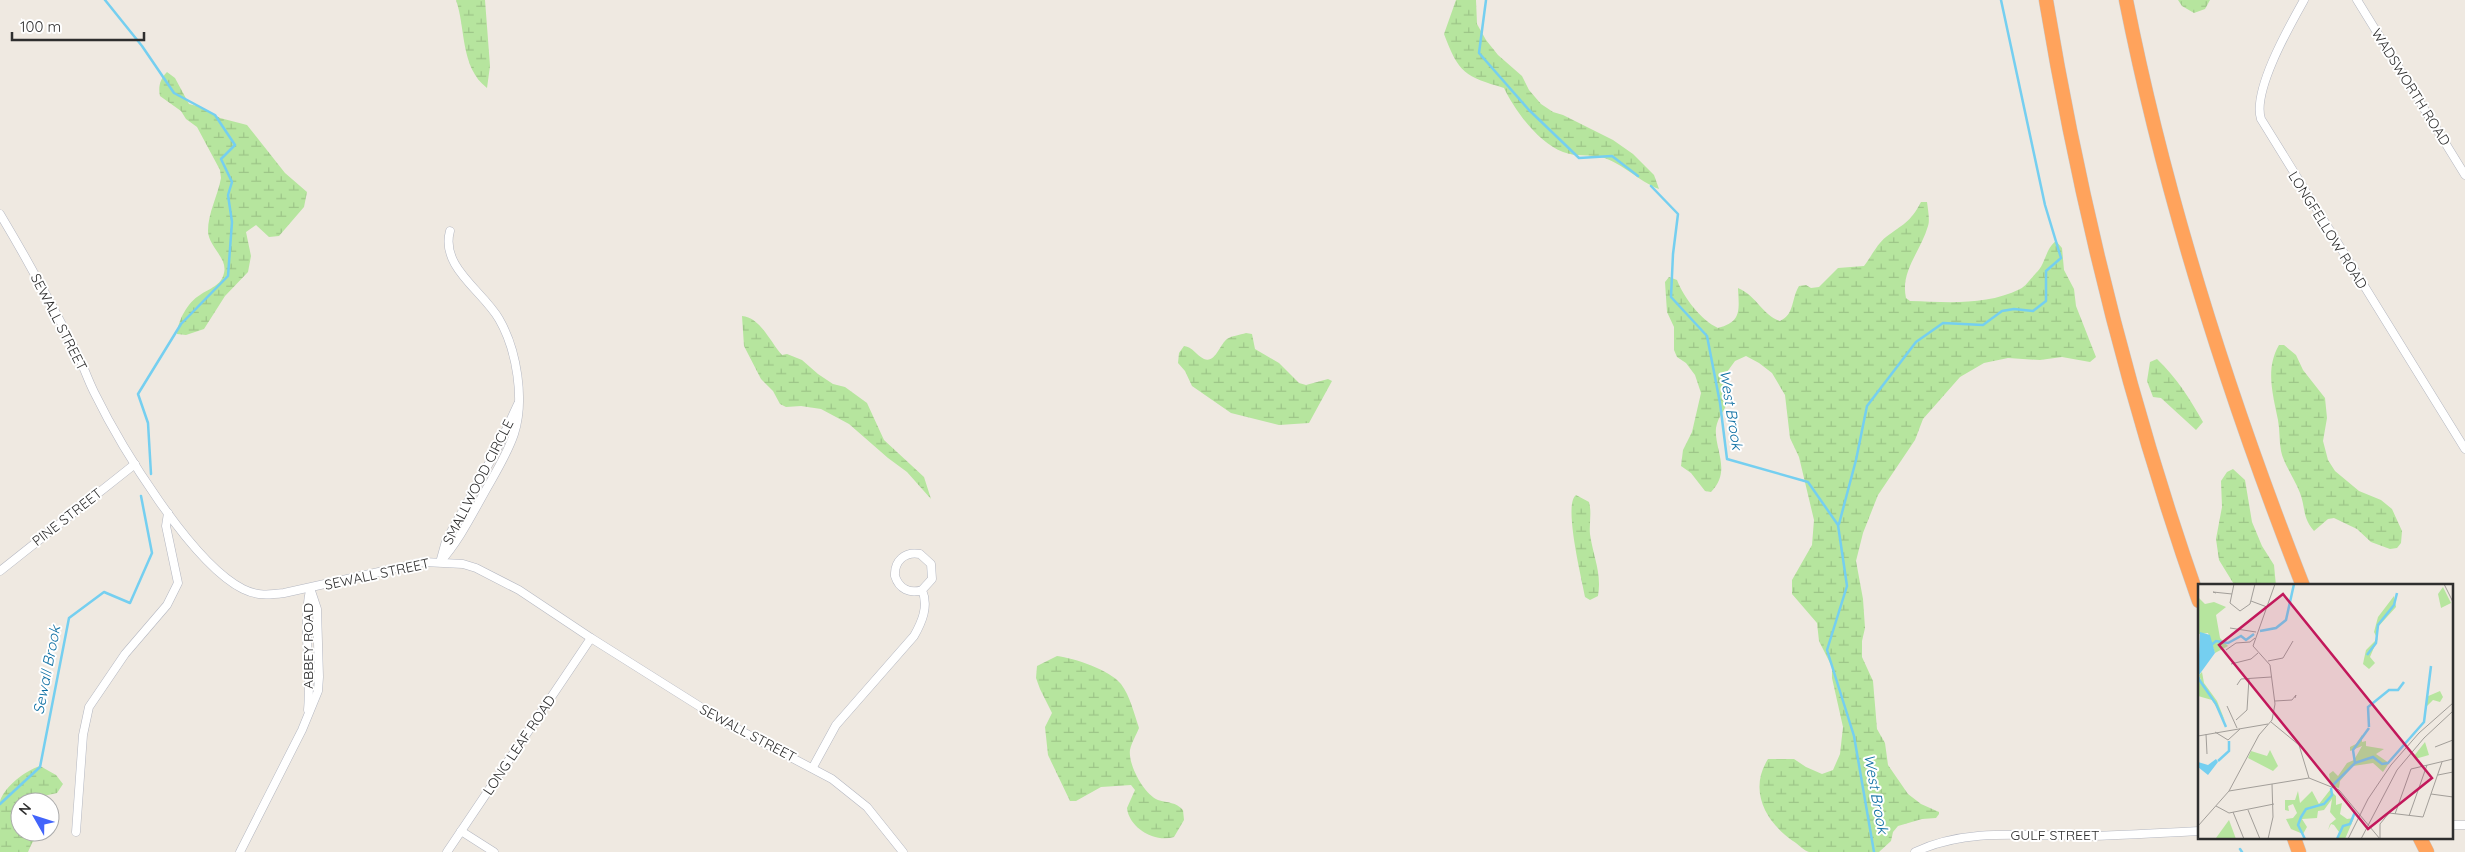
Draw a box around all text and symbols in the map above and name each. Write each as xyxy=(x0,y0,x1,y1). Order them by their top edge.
scale bar xyxy=(12,10,145,42)
text: 100 m xyxy=(20,17,61,36)
street label: WADSWORTH ROAD xyxy=(2368,25,2454,149)
street label: LONGFELLOW ROAD xyxy=(2284,168,2372,292)
street label: SEWALL STREET xyxy=(27,270,91,374)
water label: West Brook xyxy=(1716,369,1747,453)
street label: SMALLWOOD CIRCLE xyxy=(439,416,517,548)
street label: PINE STREET xyxy=(28,484,106,550)
street label: SEWALL STREET xyxy=(323,554,431,594)
inset map xyxy=(2198,584,2452,840)
street label: ABBEY ROAD xyxy=(299,603,317,689)
water label: Sewall Brook xyxy=(29,622,65,716)
street label: LONG LEAF ROAD xyxy=(479,691,559,799)
street label: SEWALL STREET xyxy=(697,700,799,766)
water label: West Brook xyxy=(1860,753,1893,837)
north arrow xyxy=(10,792,60,842)
text: N xyxy=(15,799,35,818)
street label: GULF STREET xyxy=(2011,826,2099,844)

